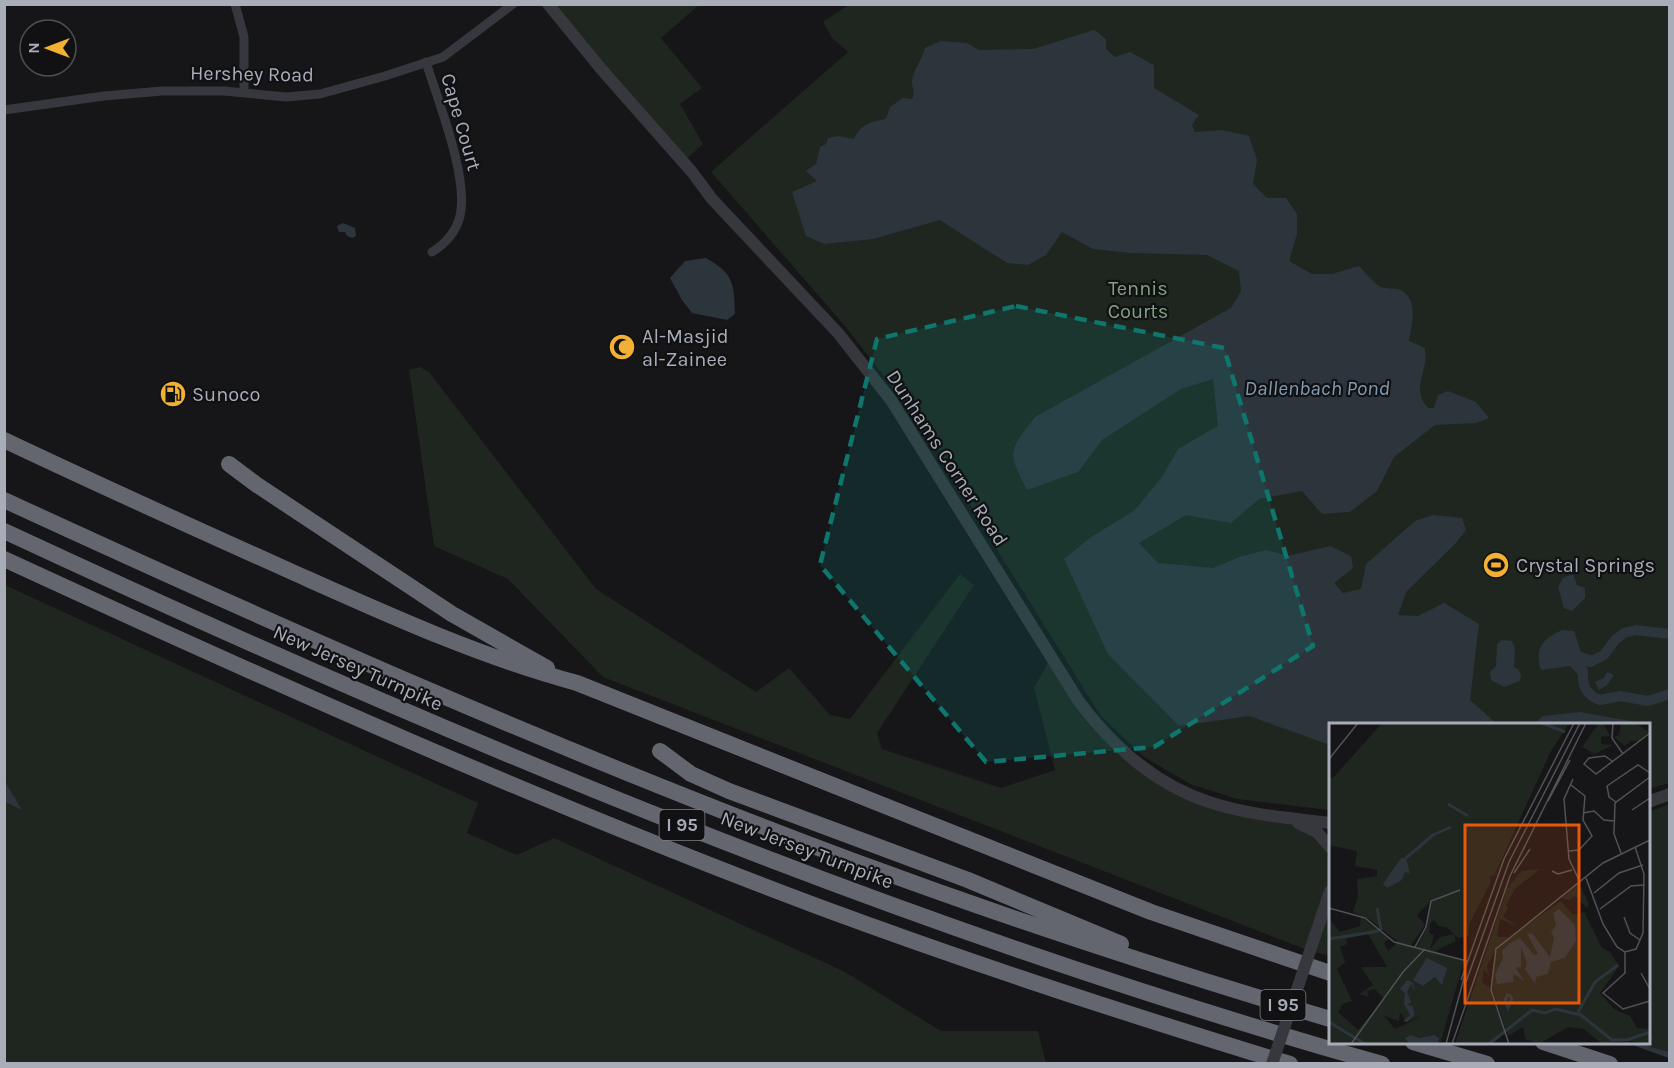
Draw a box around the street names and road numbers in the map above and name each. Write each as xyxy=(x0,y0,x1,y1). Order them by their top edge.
street label: Hershey Road xyxy=(190,61,314,87)
street label: Cape Court xyxy=(436,71,486,174)
street label: Dunhams Corner Road xyxy=(881,366,1013,550)
street label: New Jersey Turnpike xyxy=(270,620,446,716)
street label: New Jersey Turnpike xyxy=(718,807,896,893)
road number: I 95 xyxy=(660,810,704,840)
road number: I 95 xyxy=(1260,990,1306,1020)

